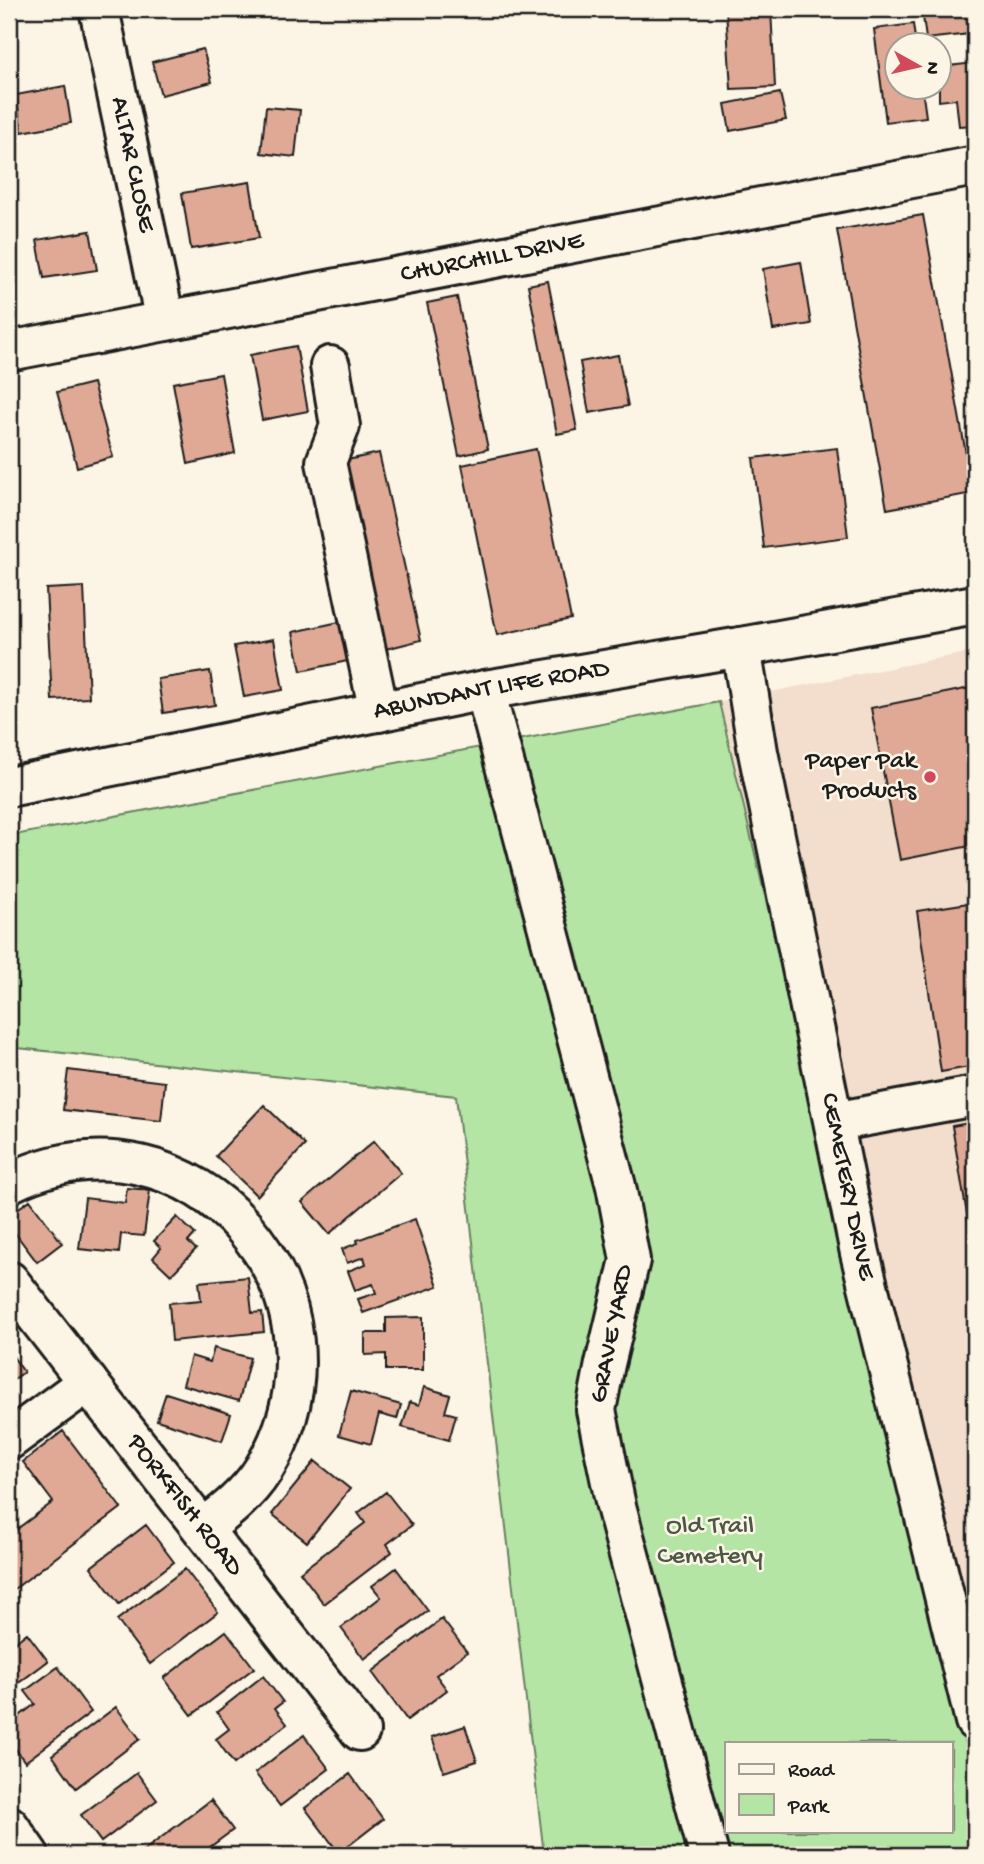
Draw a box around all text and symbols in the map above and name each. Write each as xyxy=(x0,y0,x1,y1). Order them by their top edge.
north arrow xyxy=(883,32,953,102)
text: N xyxy=(919,60,944,76)
street label: ALTAR CLOSE xyxy=(103,94,161,236)
street label: CHURCHILL DRIVE xyxy=(398,226,587,291)
street label: ABUNDANT LIFE ROAD xyxy=(371,654,612,728)
place label: Paper Pak Products xyxy=(804,747,918,808)
marker: Paper Pak Products xyxy=(922,769,938,785)
street label: CEMETERY DRIVE xyxy=(812,1090,882,1284)
street label: GRAVE YARD xyxy=(584,1262,642,1406)
street label: PORKFISH ROAD xyxy=(118,1428,249,1583)
park label: Old Trail Cemetery xyxy=(657,1512,763,1573)
legend xyxy=(725,1742,953,1832)
text: Road xyxy=(788,1760,836,1785)
text: Park xyxy=(787,1796,831,1821)

